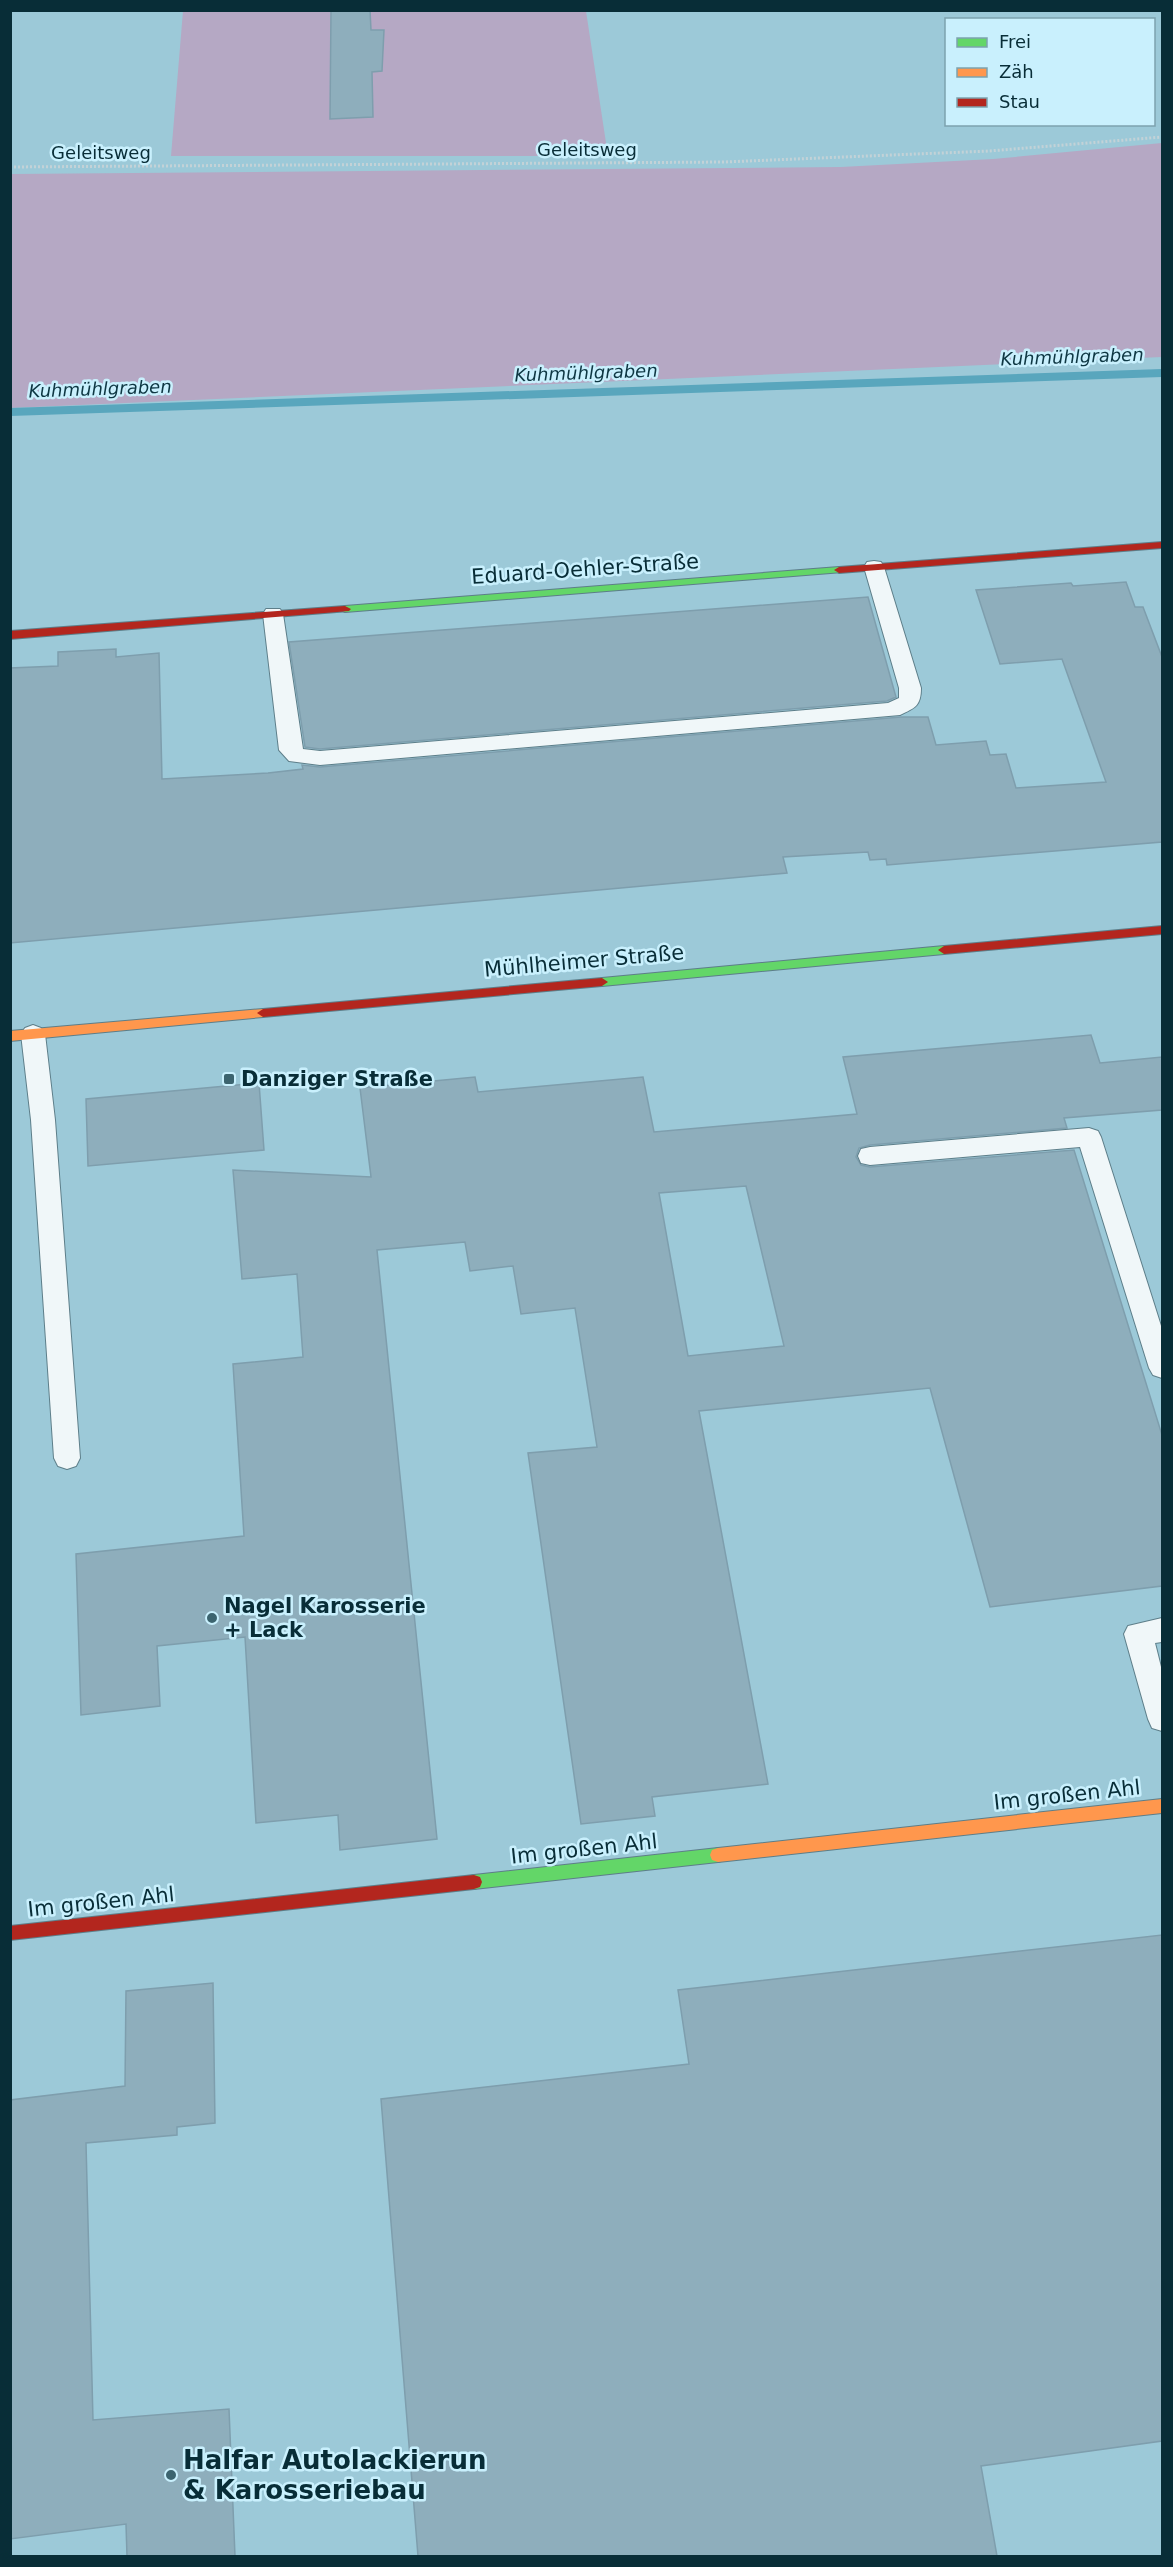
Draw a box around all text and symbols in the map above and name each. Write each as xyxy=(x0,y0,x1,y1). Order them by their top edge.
legend xyxy=(945,18,1155,126)
text: Frei xyxy=(999,31,1031,52)
text: Zäh xyxy=(999,61,1034,82)
text: Stau xyxy=(999,91,1040,112)
street label: Geleitsweg xyxy=(537,139,637,160)
street label: Geleitsweg xyxy=(51,142,151,163)
water label: Kuhmühlgraben xyxy=(1000,344,1144,369)
water label: Kuhmühlgraben xyxy=(514,360,658,385)
water label: Kuhmühlgraben xyxy=(28,376,172,401)
street label: Eduard-Oehler-Straße xyxy=(470,549,700,589)
street label: Mühlheimer Straße xyxy=(483,940,685,982)
place label: Danziger Straße xyxy=(241,1067,433,1091)
marker: Danziger Straße xyxy=(222,1072,236,1086)
place label: Nagel Karosserie + Lack xyxy=(224,1594,426,1642)
marker: Nagel Karosserie + Lack xyxy=(205,1611,219,1625)
street label: Im großen Ahl xyxy=(992,1775,1142,1815)
street label: Im großen Ahl xyxy=(509,1829,659,1869)
street label: Im großen Ahl xyxy=(26,1882,176,1922)
place label: Halfar Autolackierun & Karosseriebau xyxy=(183,2445,486,2505)
marker: Halfar Autolackierun & Karosseriebau xyxy=(164,2468,178,2482)

